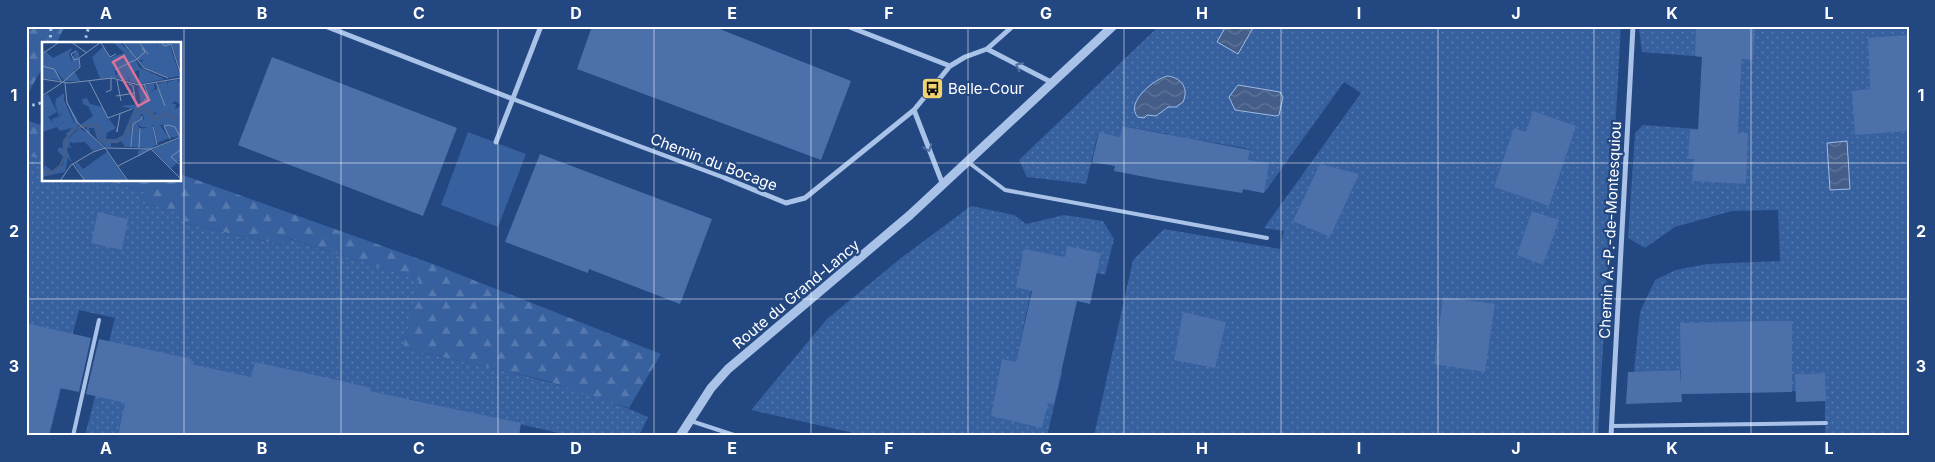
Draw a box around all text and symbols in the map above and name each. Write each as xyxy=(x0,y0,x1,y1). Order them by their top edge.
text: A xyxy=(100,3,112,23)
text: B xyxy=(257,3,267,23)
text: C xyxy=(413,3,425,23)
text: D xyxy=(570,3,582,23)
text: E xyxy=(727,3,737,23)
text: F xyxy=(884,3,894,23)
text: G xyxy=(1040,3,1052,23)
text: H xyxy=(1196,3,1208,23)
text: I xyxy=(1357,3,1361,23)
text: J xyxy=(1511,3,1521,23)
text: K xyxy=(1666,3,1678,23)
text: L xyxy=(1824,3,1834,23)
inset map xyxy=(42,42,181,181)
one-way arrow xyxy=(1016,62,1025,72)
bus stop icon: Belle-Cour xyxy=(920,76,944,100)
place label: Belle-Cour xyxy=(948,79,1024,98)
text: 1 xyxy=(11,85,17,105)
text: 1 xyxy=(1918,85,1924,105)
street label: Chemin A.-P.-de-Montesquiou xyxy=(1595,121,1625,339)
street label: Chemin du Bocage xyxy=(648,129,780,195)
one-way arrow xyxy=(922,143,933,152)
text: 2 xyxy=(9,221,19,241)
text: 2 xyxy=(1916,221,1926,241)
street label: Route du Grand-Lancy xyxy=(729,235,864,353)
text: 3 xyxy=(9,356,19,376)
text: 3 xyxy=(1916,356,1926,376)
text: A xyxy=(100,438,112,458)
text: B xyxy=(257,438,267,458)
text: C xyxy=(413,438,425,458)
text: D xyxy=(570,438,582,458)
text: E xyxy=(727,438,737,458)
text: F xyxy=(884,438,894,458)
text: G xyxy=(1040,438,1052,458)
text: H xyxy=(1196,438,1208,458)
text: I xyxy=(1357,438,1361,458)
text: J xyxy=(1511,438,1521,458)
text: K xyxy=(1666,438,1678,458)
text: L xyxy=(1824,438,1834,458)

